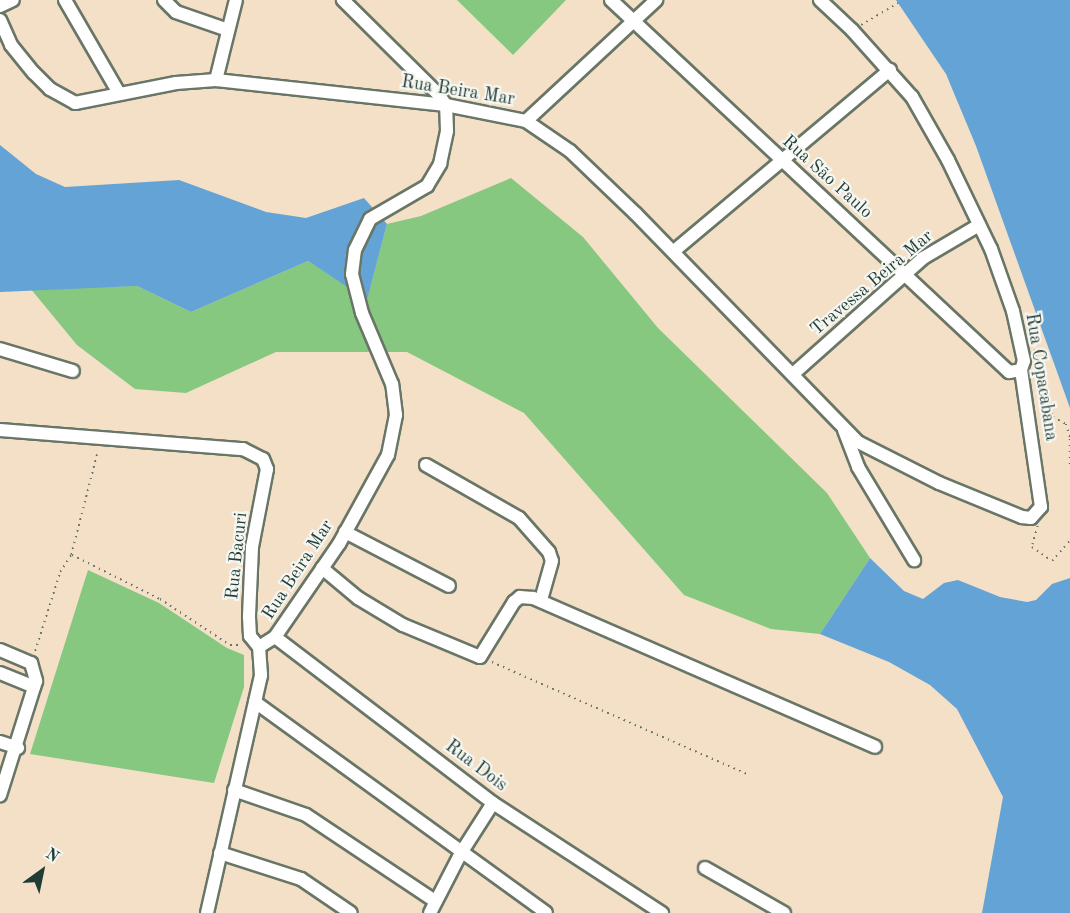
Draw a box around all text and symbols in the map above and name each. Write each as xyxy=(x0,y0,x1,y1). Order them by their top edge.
street label: Rua Beira Mar xyxy=(400,71,516,111)
street label: Rua São Paulo xyxy=(777,131,877,223)
street label: Travessa Beira Mar xyxy=(806,225,938,341)
street label: Rua Copacabana xyxy=(1020,312,1062,442)
street label: Rua Bacuri xyxy=(222,511,252,601)
street label: Rua Beira Mar xyxy=(258,516,338,624)
street label: Rua Dois xyxy=(441,736,511,796)
north arrow xyxy=(12,841,72,901)
text: N xyxy=(42,846,61,866)

